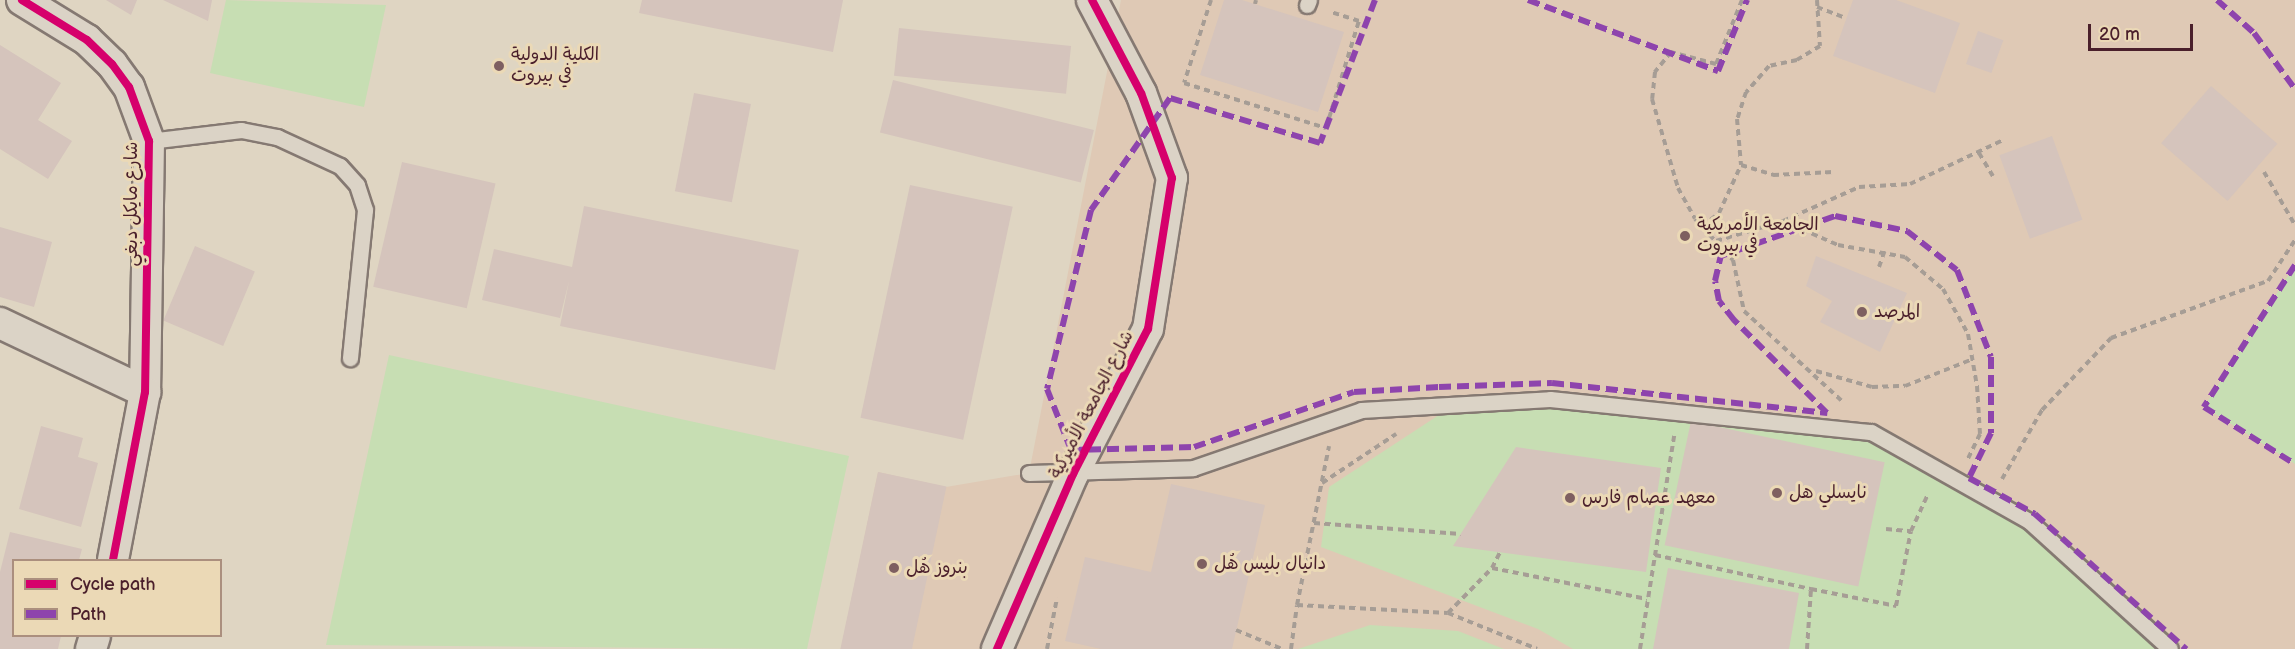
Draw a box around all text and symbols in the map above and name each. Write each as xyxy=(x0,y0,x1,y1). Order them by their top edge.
scale bar xyxy=(2091,12,2196,50)
text: 20 m xyxy=(2099,24,2140,45)
place label: الكلية الدولية في بيروت xyxy=(511,45,599,88)
marker: الكلية الدولية في بيروت xyxy=(492,59,506,73)
street label: شارع مايكل دبغي xyxy=(121,142,143,266)
place label: الجامعة الأمريكية في بيروت xyxy=(1697,215,1819,258)
marker: الجامعة الأمريكية في بيروت xyxy=(1678,229,1692,243)
place label: المرصد xyxy=(1874,301,1920,323)
marker: المرصد xyxy=(1855,305,1869,319)
street label: شارع الجامعة الأميركية xyxy=(1045,327,1139,483)
place label: نايسلي هل xyxy=(1789,482,1867,504)
marker: نايسلي هل xyxy=(1770,486,1784,500)
place label: معهد عصام فارس xyxy=(1582,487,1716,509)
marker: معهد عصام فارس xyxy=(1563,491,1577,505)
place label: دانيال بليس هُل xyxy=(1214,553,1326,575)
place label: بنروز هُل xyxy=(906,557,968,579)
marker: دانيال بليس هُل xyxy=(1195,557,1209,571)
legend xyxy=(12,559,222,637)
marker: بنروز هُل xyxy=(887,561,901,575)
text: Cycle path xyxy=(70,574,156,595)
text: Path xyxy=(70,604,106,625)

